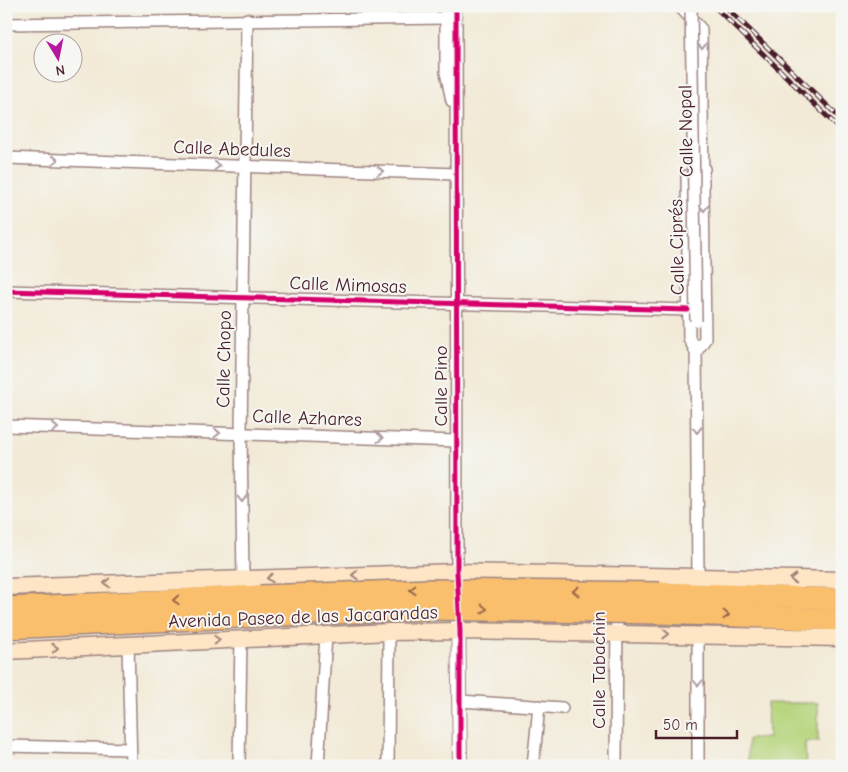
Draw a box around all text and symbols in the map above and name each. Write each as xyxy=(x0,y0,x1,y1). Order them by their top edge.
north arrow xyxy=(32,32,82,82)
one-way arrow xyxy=(696,42,707,50)
text: N xyxy=(54,61,66,79)
street label: Calle Nopal xyxy=(674,85,698,177)
street label: Calle Abedules xyxy=(173,136,291,162)
one-way arrow xyxy=(52,155,59,165)
one-way arrow xyxy=(214,160,222,171)
one-way arrow xyxy=(376,166,384,177)
street label: Calle Ciprés xyxy=(665,199,689,295)
one-way arrow xyxy=(699,204,709,212)
street label: Calle Mimosas xyxy=(289,272,407,298)
street label: Calle Chopo xyxy=(212,310,236,408)
street label: Calle Pino xyxy=(430,345,452,427)
street label: Calle Azhares xyxy=(252,405,362,431)
one-way arrow xyxy=(51,422,59,433)
one-way arrow xyxy=(692,426,702,434)
one-way arrow xyxy=(214,427,222,438)
one-way arrow xyxy=(376,433,384,444)
one-way arrow xyxy=(237,496,247,504)
one-way arrow xyxy=(351,570,359,580)
one-way arrow xyxy=(265,573,273,583)
one-way arrow xyxy=(789,573,797,584)
one-way arrow xyxy=(103,578,111,589)
one-way arrow xyxy=(409,585,417,595)
one-way arrow xyxy=(572,586,580,596)
one-way arrow xyxy=(172,594,180,605)
street label: Avenida Paseo de las Jacarandas xyxy=(168,601,438,633)
one-way arrow xyxy=(480,604,488,614)
one-way arrow xyxy=(722,610,730,620)
street label: Calle Tabachin xyxy=(588,611,610,729)
one-way arrow xyxy=(662,629,670,639)
one-way arrow xyxy=(213,634,221,645)
one-way arrow xyxy=(51,643,59,654)
one-way arrow xyxy=(693,680,703,688)
scale bar xyxy=(656,707,737,739)
text: 50 m xyxy=(663,716,698,734)

